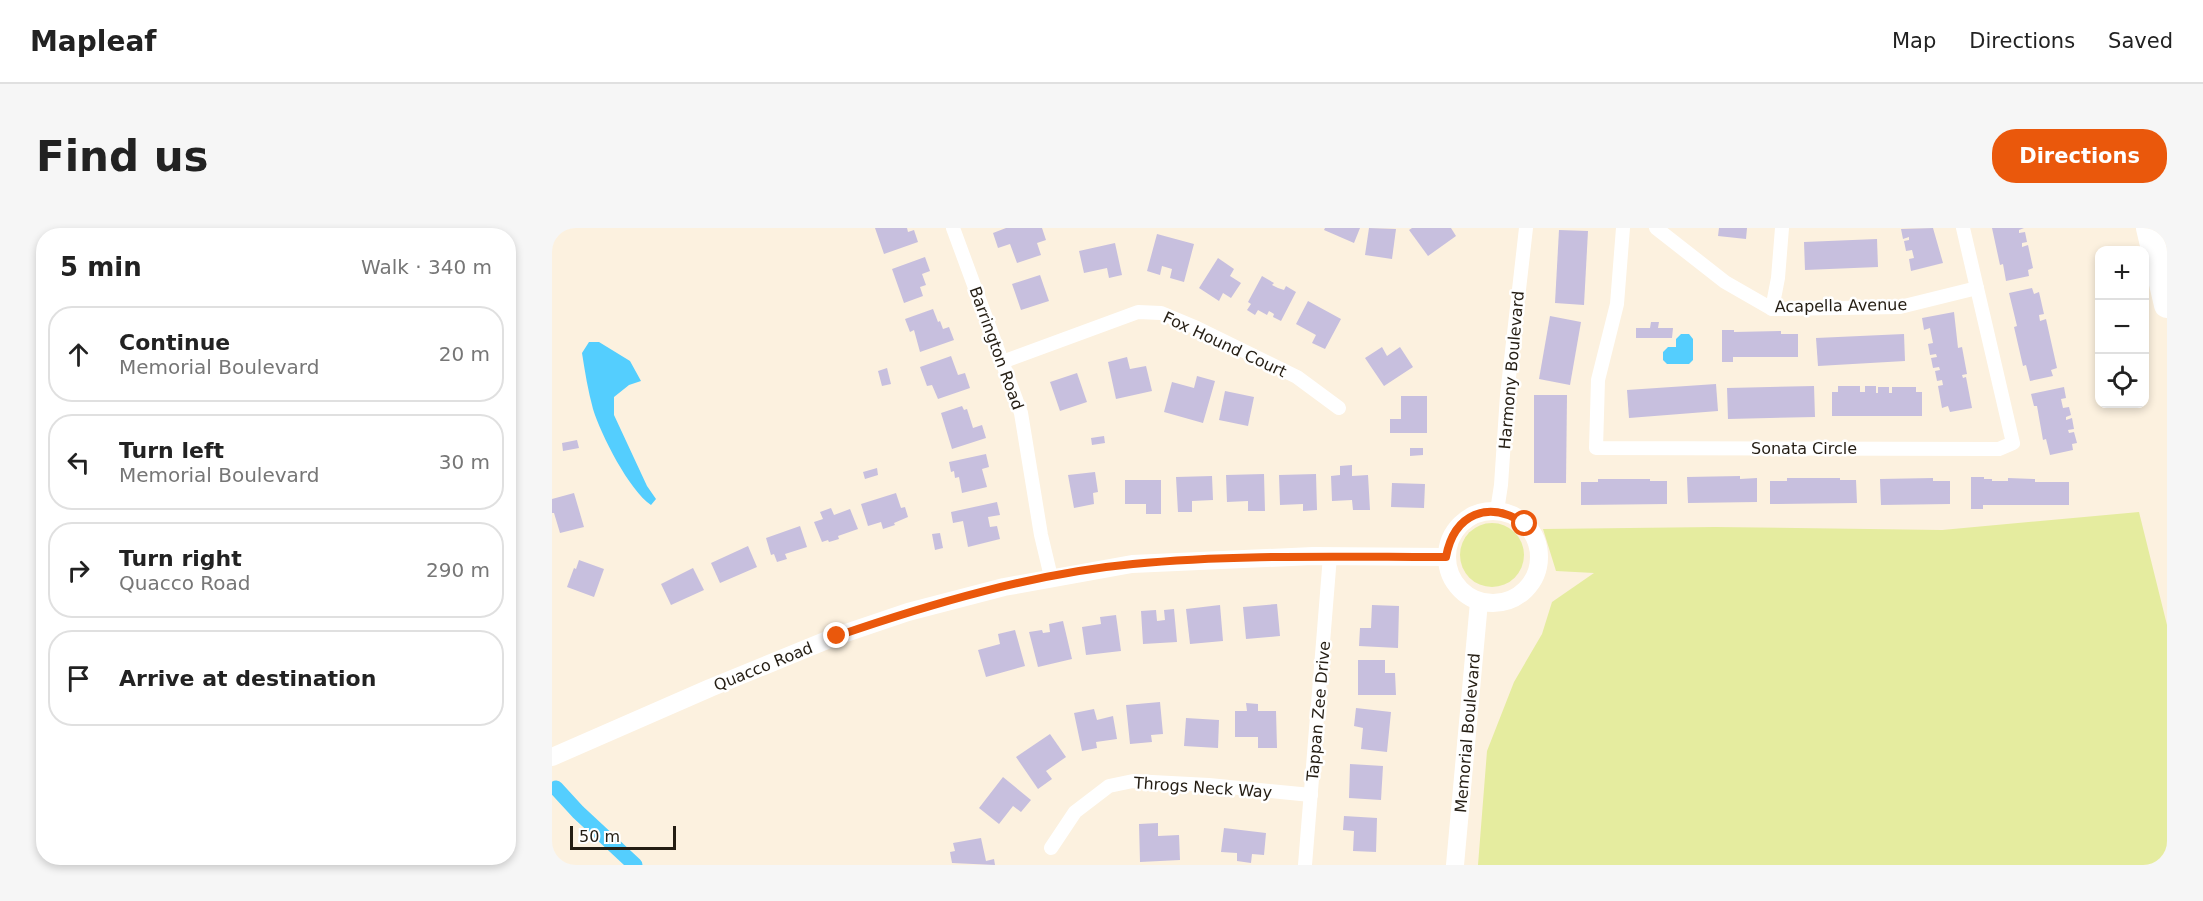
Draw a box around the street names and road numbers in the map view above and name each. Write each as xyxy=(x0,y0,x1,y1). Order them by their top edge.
street label: Barrington Road xyxy=(965,284,1028,412)
street label: Harmony Boulevard xyxy=(1495,290,1528,450)
street label: Acapella Avenue xyxy=(1775,295,1907,316)
street label: Fox Hound Court xyxy=(1160,308,1289,381)
street label: Sonata Circle xyxy=(1751,439,1857,458)
street label: Quacco Road xyxy=(711,638,815,695)
street label: Tappan Zee Drive xyxy=(1303,640,1334,783)
street label: Memorial Boulevard xyxy=(1451,652,1484,814)
street label: Throgs Neck Way xyxy=(1132,773,1273,802)

